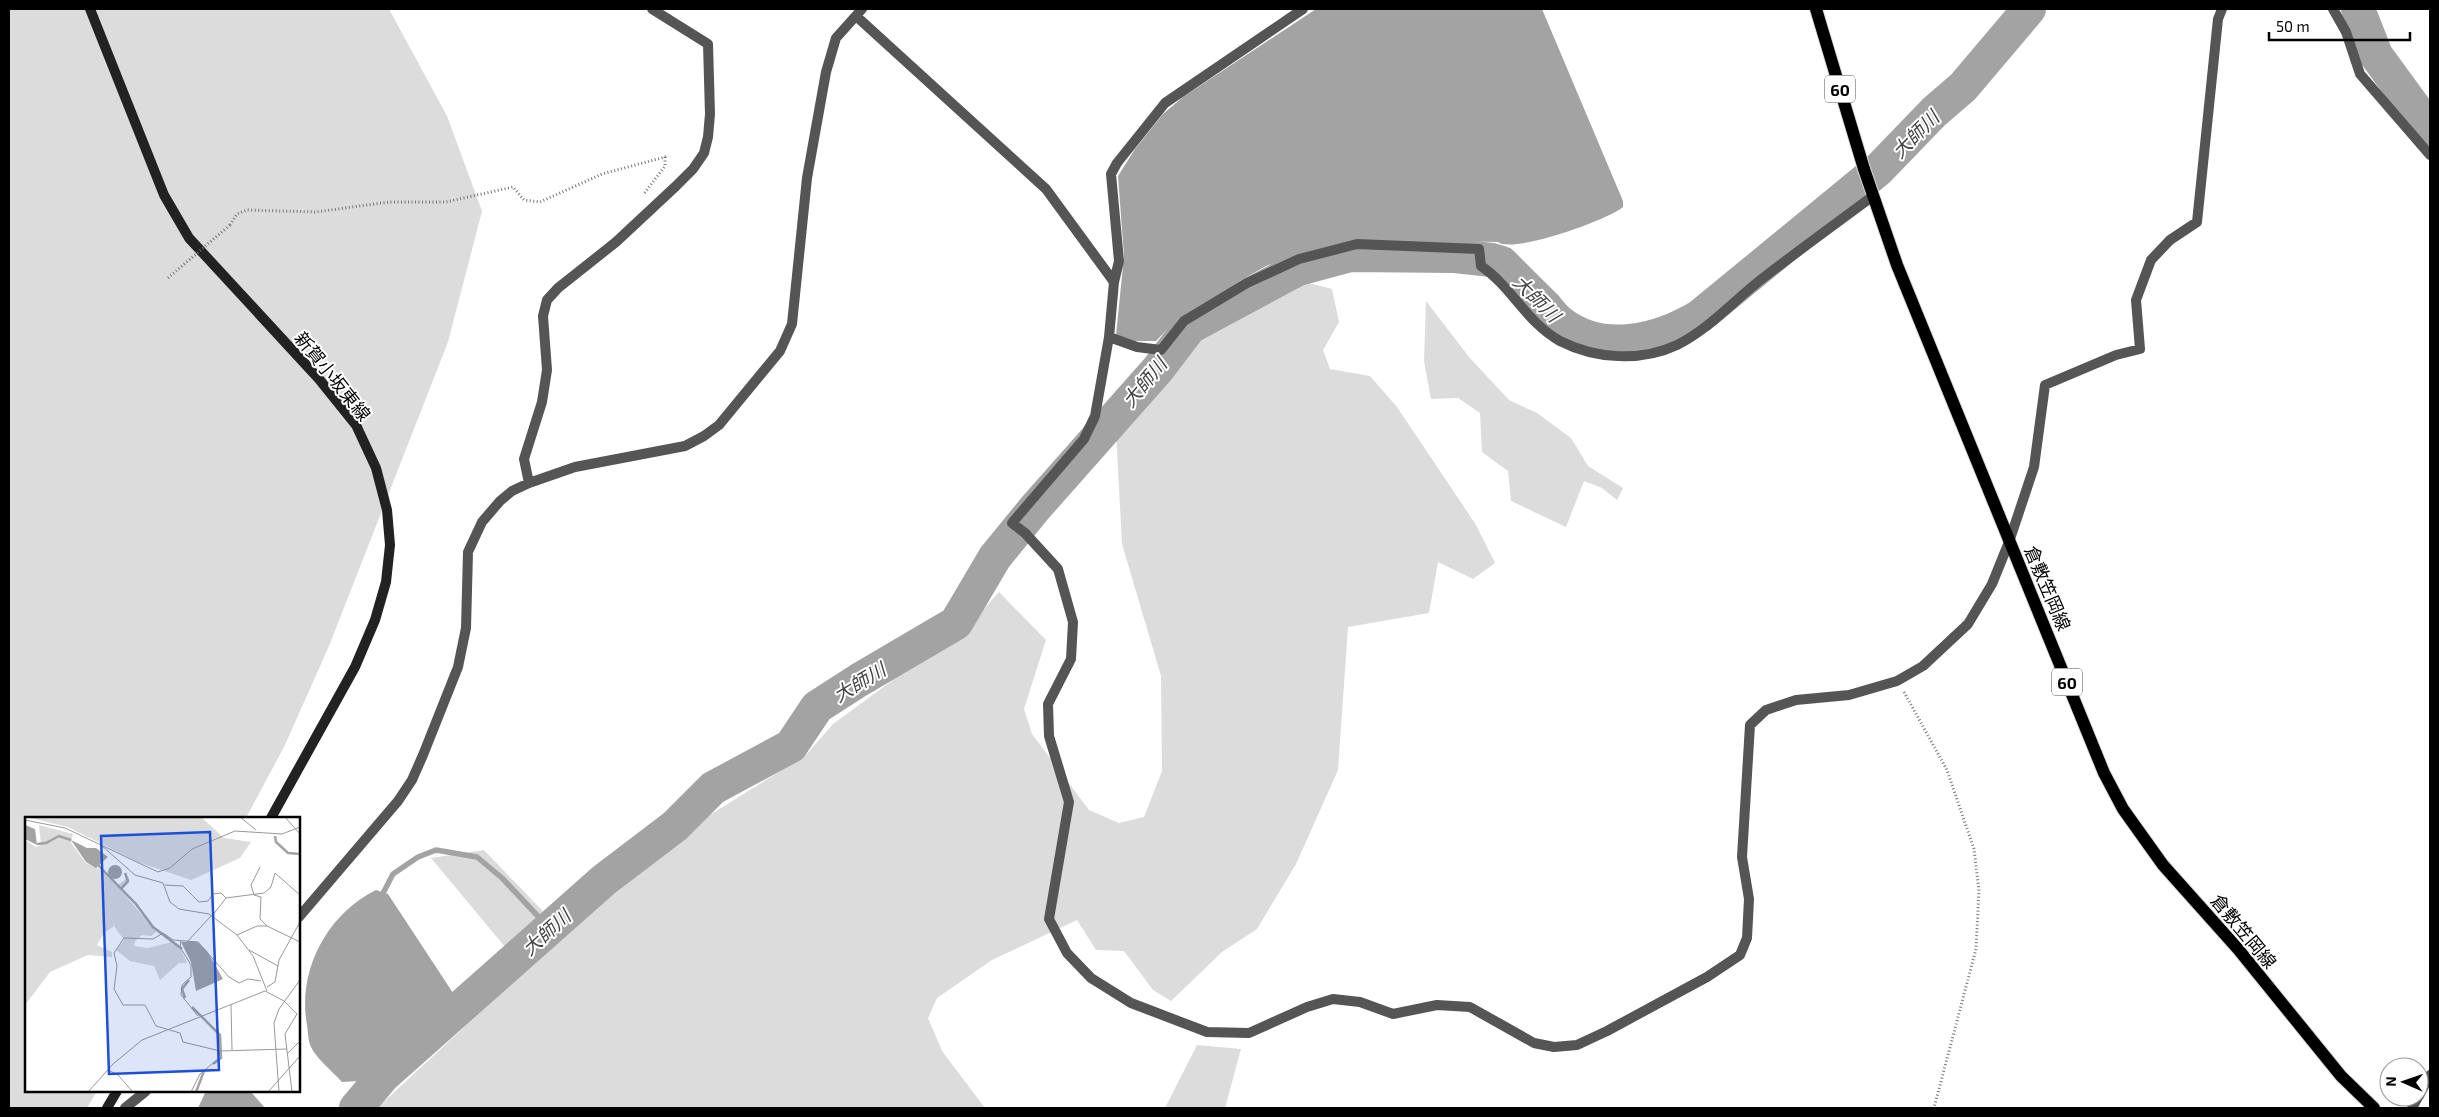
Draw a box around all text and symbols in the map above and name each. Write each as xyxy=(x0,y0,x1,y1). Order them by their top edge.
scale bar xyxy=(2269,10,2410,42)
text: 50 m xyxy=(2276,17,2310,35)
road number: 60 xyxy=(1825,76,1855,102)
water label: 大師川 xyxy=(1887,104,1945,162)
water label: 大師川 xyxy=(1509,270,1567,328)
street label: 新賀小坂東線 xyxy=(290,327,376,425)
water label: 大師川 xyxy=(1117,351,1172,411)
street label: 倉敷笠岡線 xyxy=(2020,542,2076,634)
water label: 大師川 xyxy=(829,656,891,707)
road number: 60 xyxy=(2052,669,2082,696)
inset map xyxy=(25,817,300,1092)
street label: 倉敷笠岡線 xyxy=(2207,889,2281,973)
water label: 大師川 xyxy=(517,903,576,960)
north arrow xyxy=(2379,1057,2429,1107)
text: N xyxy=(2382,1076,2399,1087)

